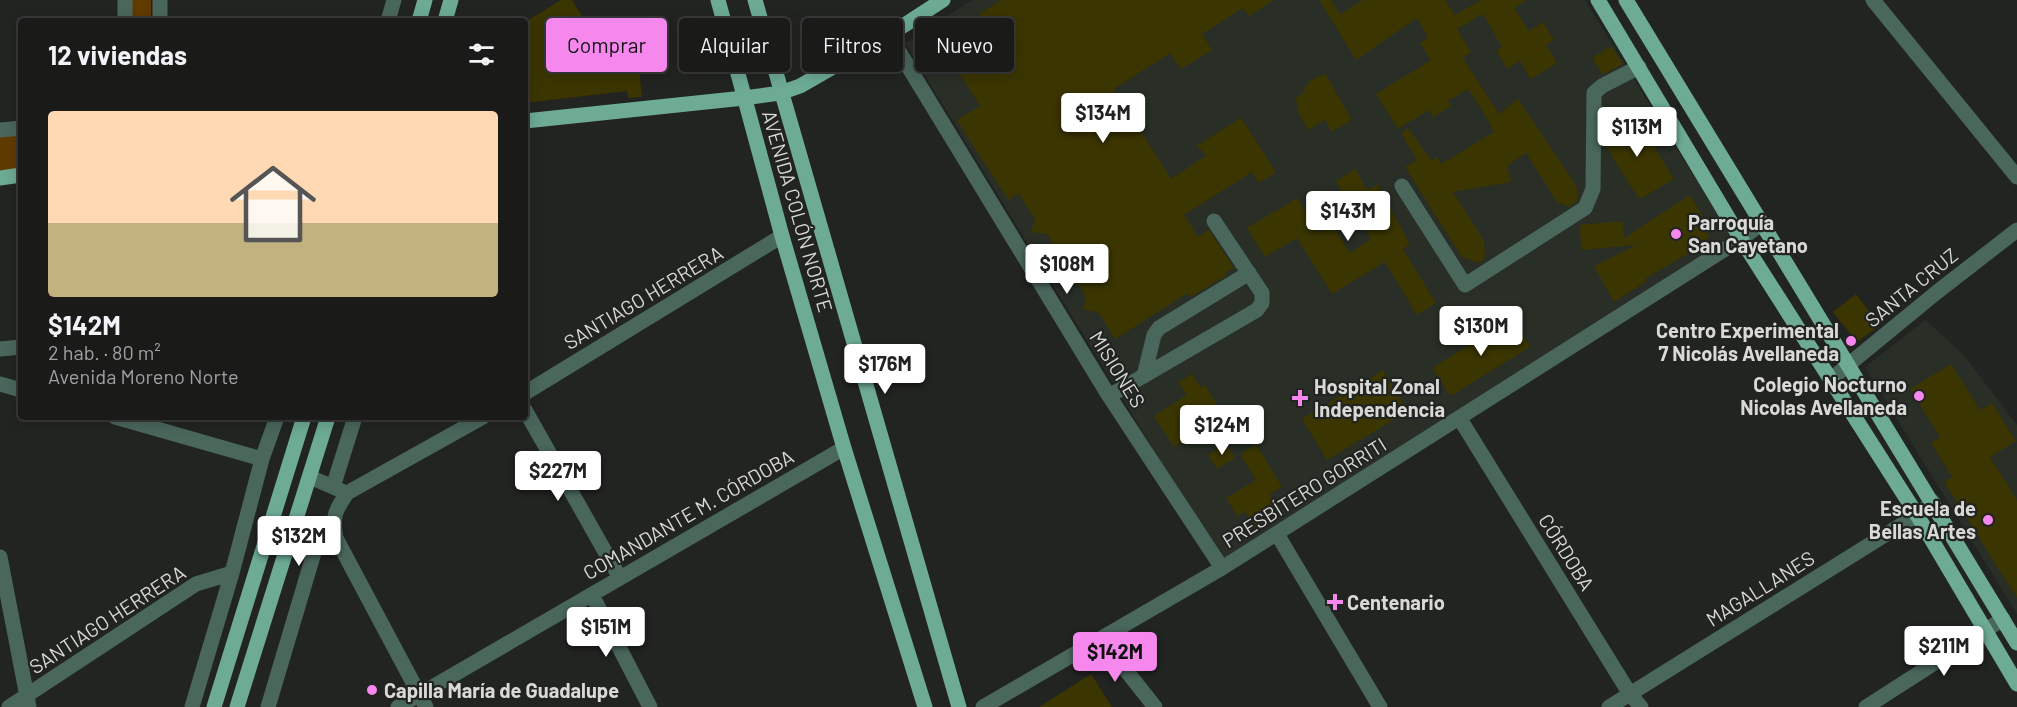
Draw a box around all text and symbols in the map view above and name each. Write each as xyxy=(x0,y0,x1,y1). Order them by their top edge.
chip: Comprar xyxy=(546,18,667,72)
chip: Alquilar xyxy=(679,18,790,72)
chip: Filtros xyxy=(802,18,903,72)
chip: Nuevo xyxy=(915,18,1014,72)
icon: filters xyxy=(465,38,498,71)
text: 12 viviendas xyxy=(48,39,187,70)
pin: $134M xyxy=(1061,93,1145,144)
text: $134M xyxy=(1075,100,1131,124)
street label: AVENIDA COLÓN NORTE xyxy=(758,107,838,315)
pin: $113M xyxy=(1595,107,1679,158)
text: $113M xyxy=(1612,114,1662,138)
icon: home xyxy=(219,150,327,258)
pin: $143M xyxy=(1306,191,1390,242)
text: $143M xyxy=(1320,198,1376,222)
place label: Parroquía San Cayetano xyxy=(1688,210,1808,257)
marker: Parroquía San Cayetano xyxy=(1669,227,1683,241)
street label: SANTIAGO HERRERA xyxy=(559,240,727,354)
street label: SANTA CRUZ xyxy=(1860,242,1962,332)
pin: $108M xyxy=(1025,244,1109,295)
text: $108M xyxy=(1039,251,1095,275)
pin: $130M xyxy=(1439,306,1523,357)
text: $142M xyxy=(48,309,121,340)
text: $130M xyxy=(1453,313,1509,337)
place label: Centro Experimental 7 Nicolás Avellaneda xyxy=(1656,318,1839,365)
street label: MISIONES xyxy=(1085,326,1151,412)
marker: Centro Experimental 7 Nicolás Avellaneda xyxy=(1844,334,1858,348)
text: 2 hab. · 80 m² xyxy=(48,340,161,364)
pin: $176M xyxy=(843,344,927,395)
text: $176M xyxy=(858,351,912,375)
text: Avenida Moreno Norte xyxy=(48,364,239,388)
place label: Colegio Nocturno Nicolas Avellaneda xyxy=(1740,372,1907,419)
place label: Hospital Zonal Independencia xyxy=(1314,374,1445,421)
marker: Hospital Zonal Independencia xyxy=(1291,389,1309,407)
marker: Colegio Nocturno Nicolas Avellaneda xyxy=(1912,389,1926,403)
pin: $124M xyxy=(1180,405,1264,456)
text: $124M xyxy=(1194,412,1250,436)
street label: PRESBÍTERO GORRITI xyxy=(1218,432,1390,552)
street label: COMANDANTE M. CÓRDOBA xyxy=(579,444,797,584)
pin: $227M xyxy=(516,451,600,502)
text: $227M xyxy=(529,458,587,482)
place label: Escuela de Bellas Artes xyxy=(1869,496,1976,543)
street label: CÓRDOBA xyxy=(1534,509,1600,595)
marker: Escuela de Bellas Artes xyxy=(1981,513,1995,527)
pin: $132M xyxy=(257,516,341,567)
text: $132M xyxy=(272,523,326,547)
street label: MAGALLANES xyxy=(1701,545,1819,631)
street label: SANTIAGO HERRERA xyxy=(24,560,190,678)
place label: Centenario xyxy=(1347,590,1445,614)
marker: Centenario xyxy=(1328,595,1342,609)
pin: $151M xyxy=(564,607,648,658)
text: $151M xyxy=(581,614,631,638)
pin: $211M xyxy=(1902,626,1986,677)
pin: $142M xyxy=(1073,632,1157,683)
text: $211M xyxy=(1918,633,1970,657)
text: $142M xyxy=(1087,639,1143,663)
place label: Capilla María de Guadalupe xyxy=(384,678,619,702)
marker: Capilla María de Guadalupe xyxy=(365,683,379,697)

